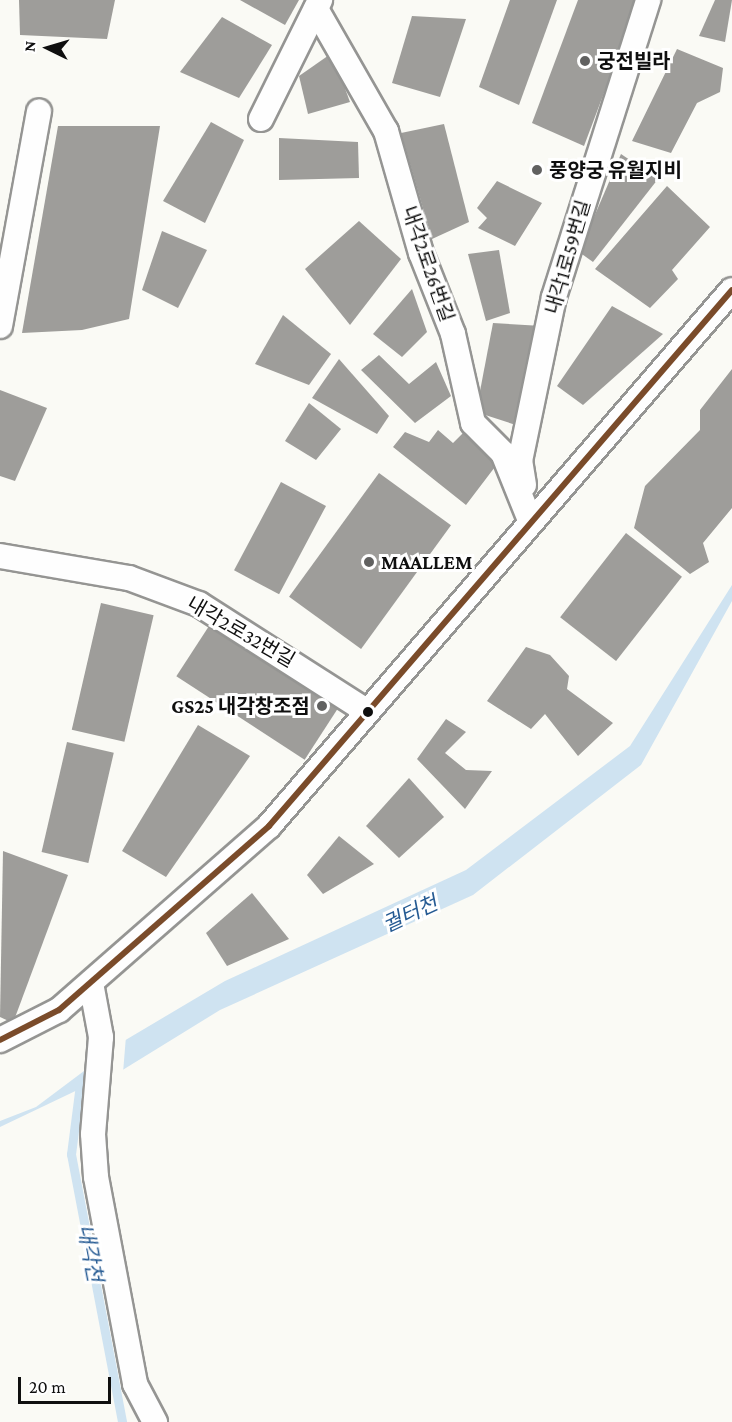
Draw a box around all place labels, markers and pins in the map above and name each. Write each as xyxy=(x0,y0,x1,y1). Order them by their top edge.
place label: 궁전빌라 xyxy=(597,49,671,73)
marker: 궁전빌라 xyxy=(578,54,592,68)
place label: 풍양궁 유월지비 xyxy=(549,158,682,182)
marker: 풍양궁 유월지비 xyxy=(530,163,544,177)
place label: MAALLEM xyxy=(381,550,472,574)
marker: MAALLEM xyxy=(362,555,376,569)
place label: GS25 내각창조점 xyxy=(171,694,310,718)
marker: GS25 내각창조점 xyxy=(315,699,329,713)
unlabelled marker xyxy=(362,706,374,718)

